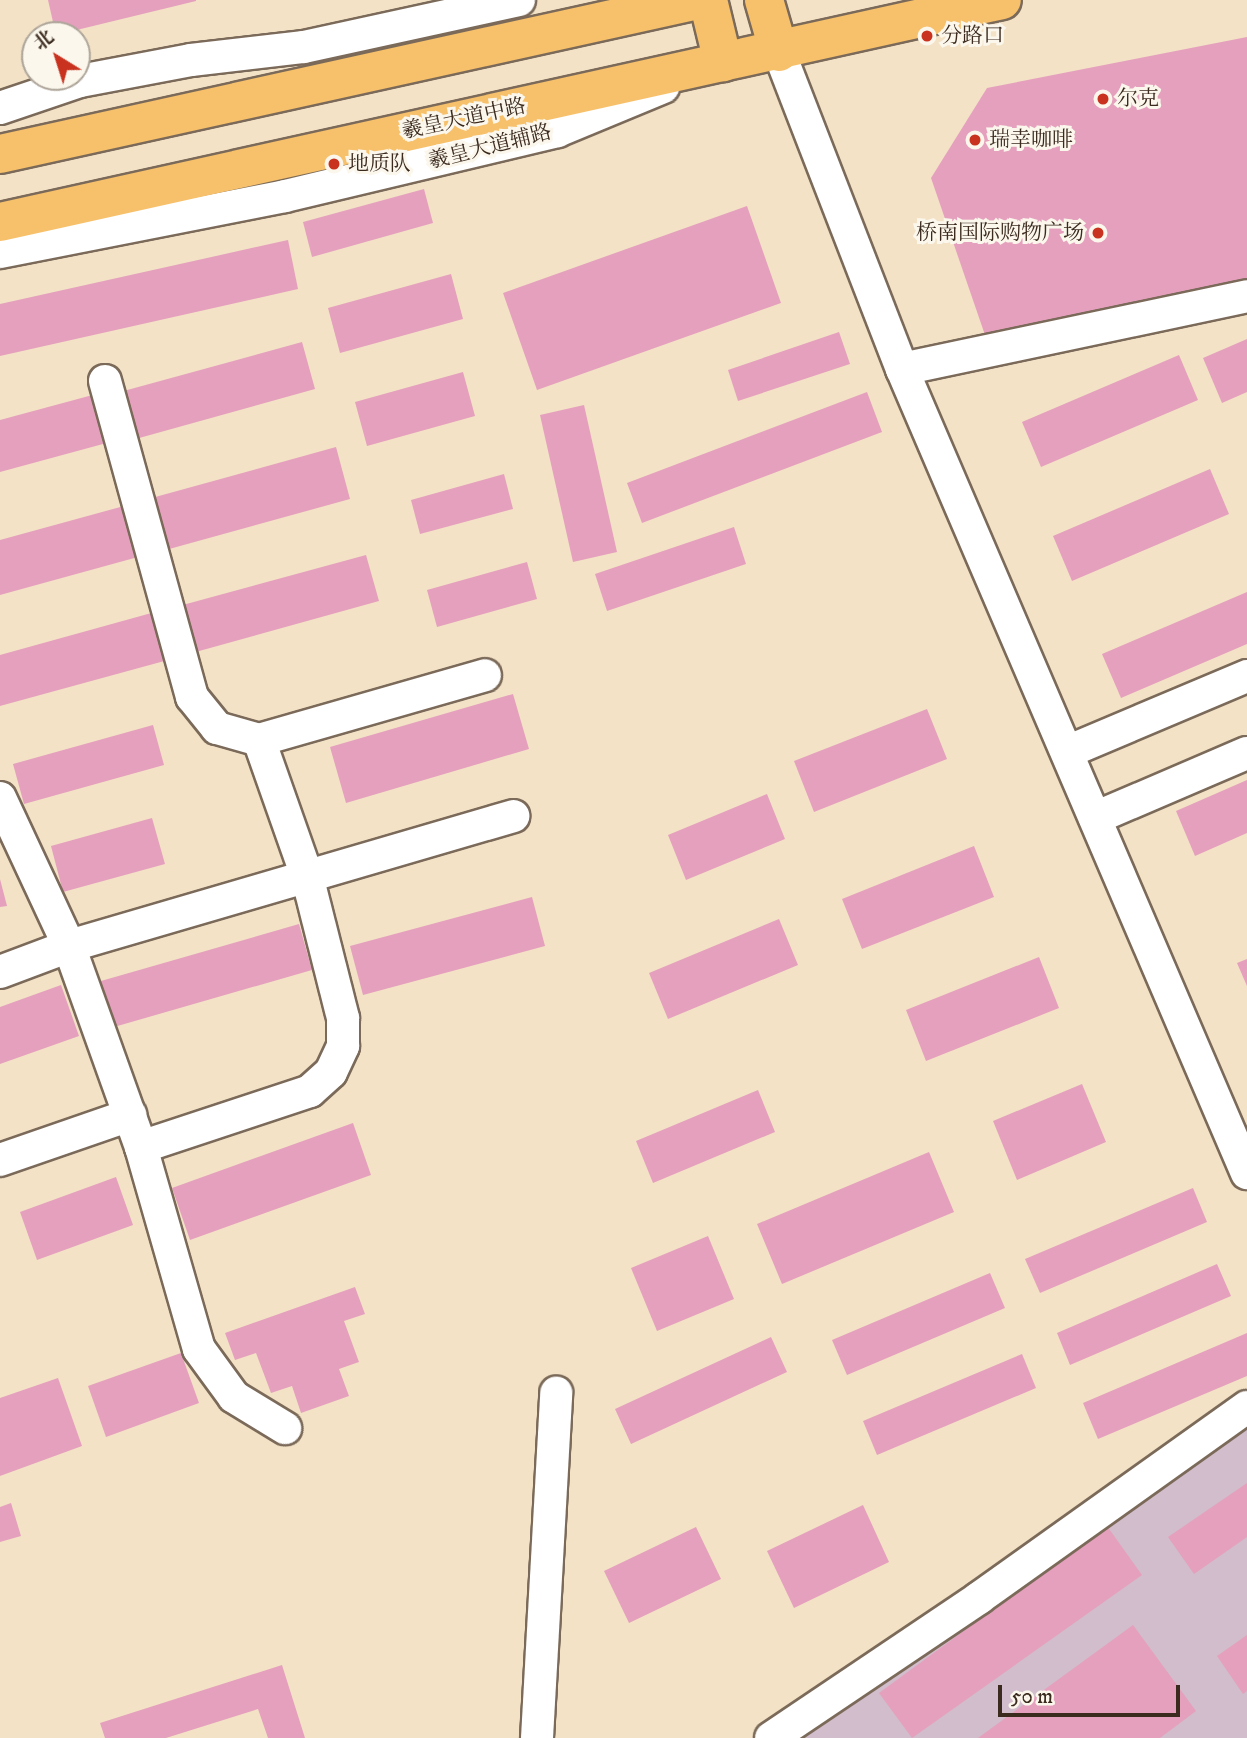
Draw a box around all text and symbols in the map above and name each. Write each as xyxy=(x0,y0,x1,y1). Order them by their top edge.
north arrow xyxy=(21,21,91,91)
place label: 分路口 xyxy=(941,23,1004,49)
text: 北 xyxy=(29,26,59,56)
marker: 分路口 xyxy=(919,28,935,44)
place label: 尔克 xyxy=(1117,86,1159,112)
marker: 尔克 xyxy=(1095,91,1111,107)
street label: 羲皇大道中路 xyxy=(400,94,528,144)
street label: 羲皇大道辅路 xyxy=(426,120,554,174)
place label: 瑞幸咖啡 xyxy=(989,127,1073,153)
marker: 瑞幸咖啡 xyxy=(967,132,983,148)
place label: 地质队 xyxy=(348,151,411,177)
marker: 地质队 xyxy=(326,156,342,172)
place label: 桥南国际购物广场 xyxy=(916,220,1084,246)
marker: 桥南国际购物广场 xyxy=(1090,225,1106,241)
scale bar xyxy=(1002,1672,1184,1716)
text: 50 m xyxy=(1011,1684,1053,1710)

